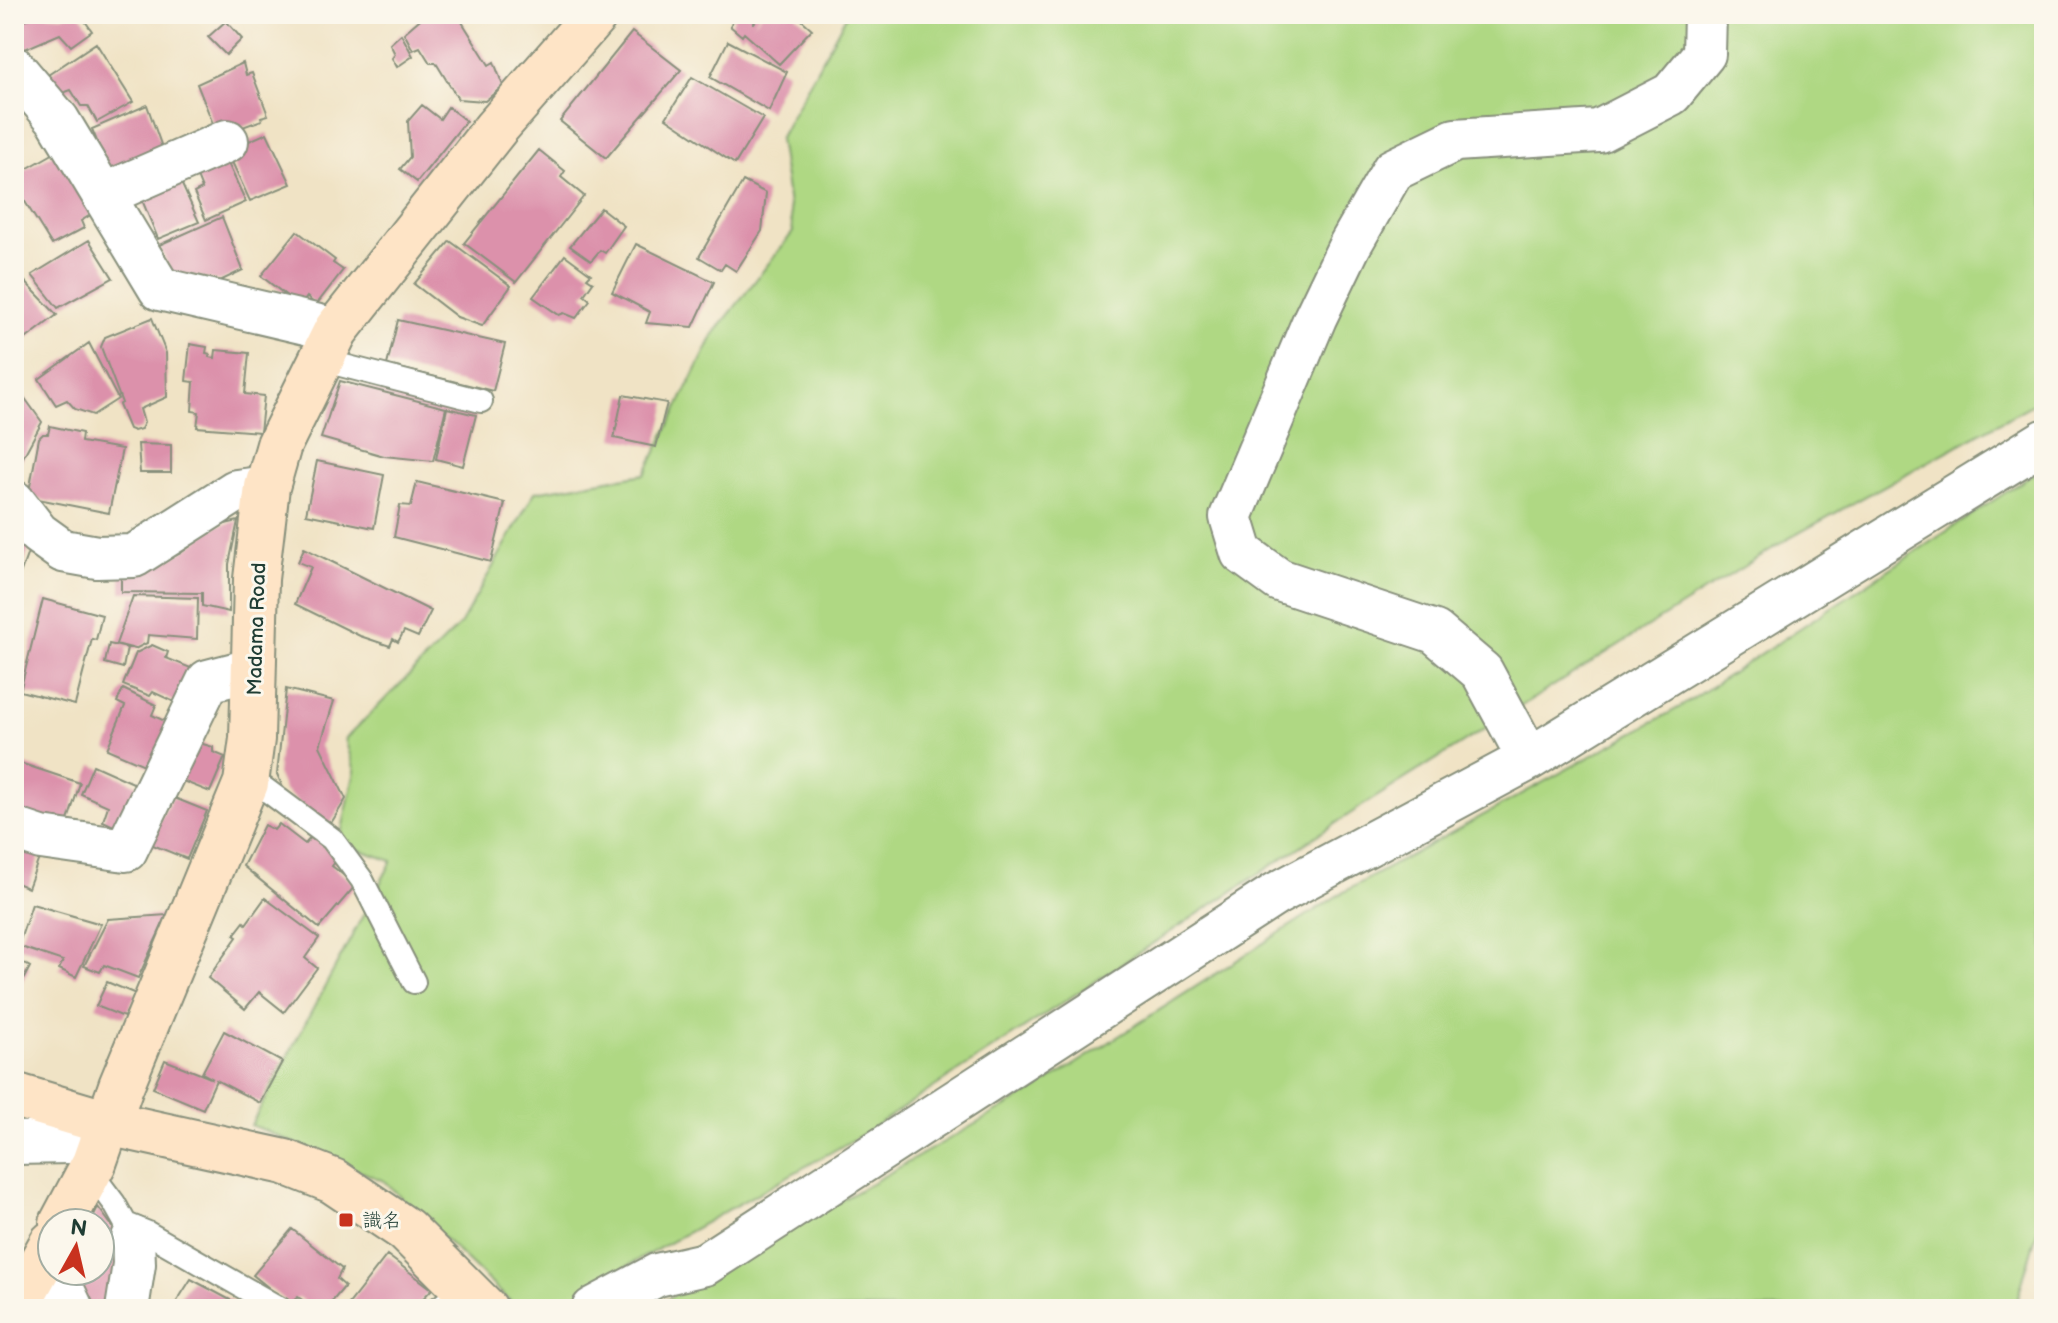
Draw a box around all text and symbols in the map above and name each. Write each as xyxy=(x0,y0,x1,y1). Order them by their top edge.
street label: Madama Road xyxy=(243,562,271,696)
north arrow xyxy=(36,1207,116,1287)
place label: 識名 xyxy=(362,1209,402,1233)
marker: 識名 xyxy=(337,1211,355,1229)
text: N xyxy=(69,1214,89,1243)

